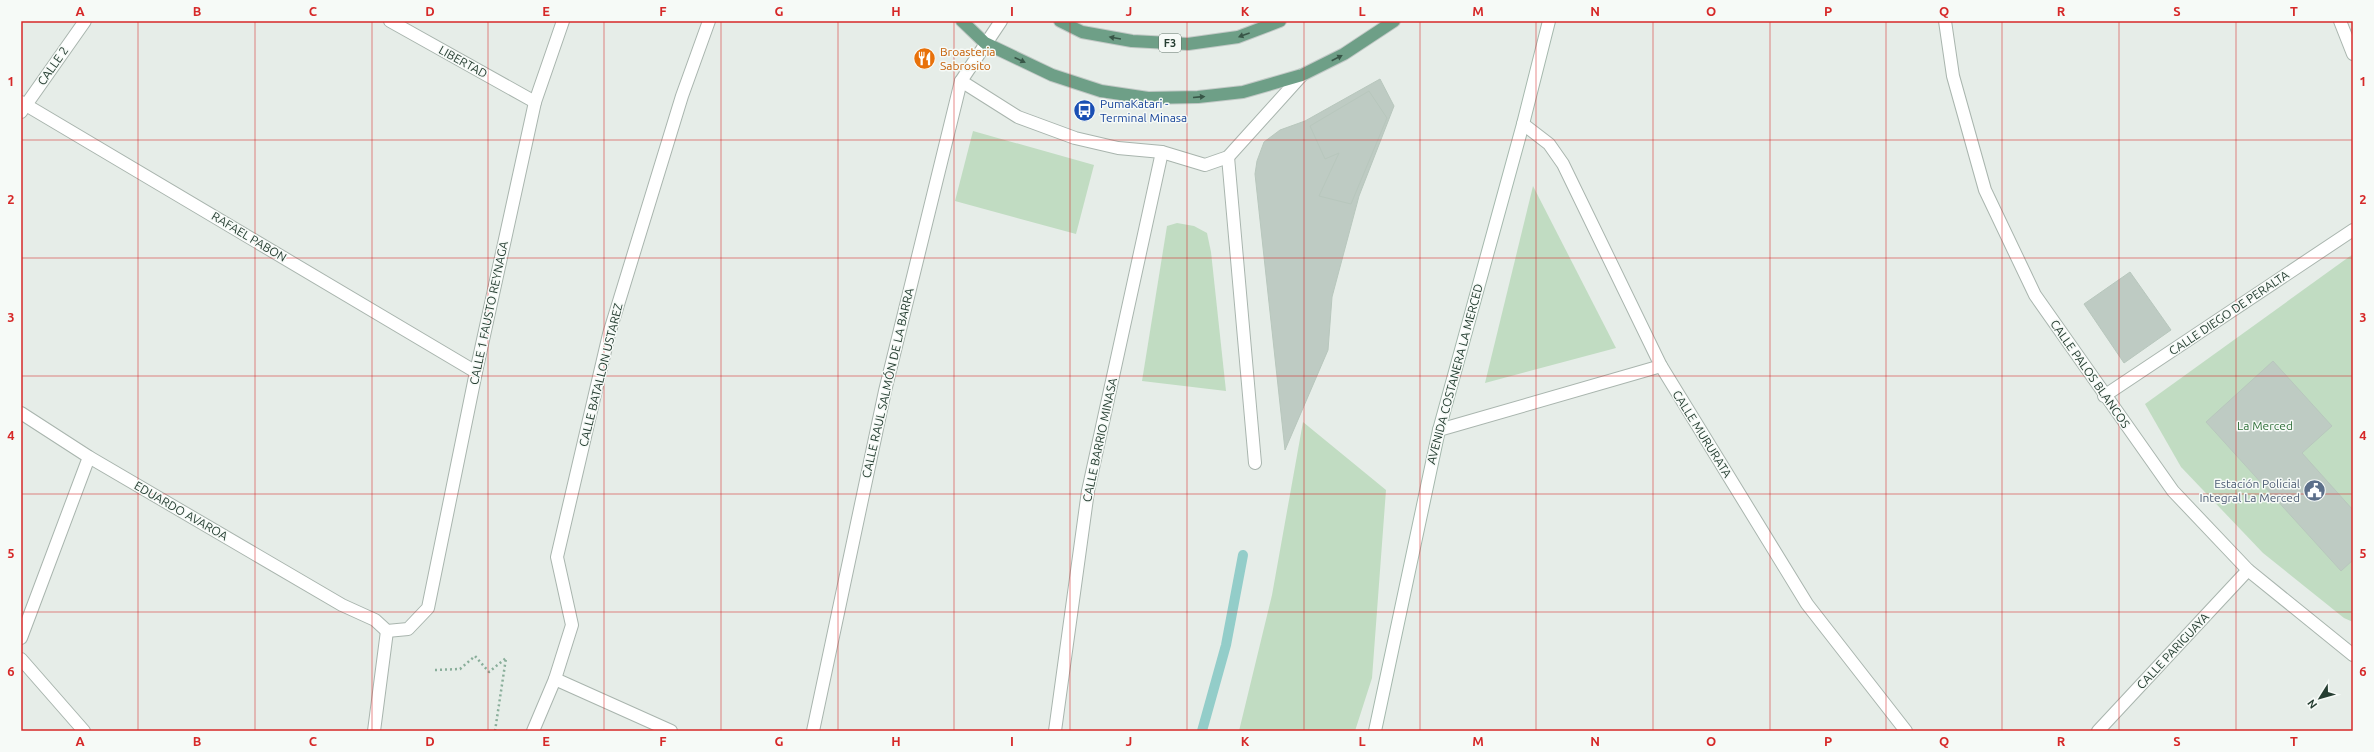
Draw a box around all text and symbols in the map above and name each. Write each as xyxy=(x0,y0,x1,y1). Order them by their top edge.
text: A xyxy=(75,4,85,18)
text: B xyxy=(193,4,202,18)
text: C xyxy=(309,4,318,18)
text: D xyxy=(425,4,435,18)
text: E xyxy=(542,4,550,18)
text: F xyxy=(659,4,667,18)
text: G xyxy=(775,4,784,18)
text: H xyxy=(891,4,901,18)
text: I xyxy=(1010,4,1014,18)
text: J xyxy=(1126,4,1132,18)
text: K xyxy=(1241,4,1250,18)
text: L xyxy=(1358,4,1366,18)
text: M xyxy=(1472,4,1484,18)
text: N xyxy=(1590,4,1600,18)
text: O xyxy=(1706,4,1716,18)
text: P xyxy=(1824,4,1832,18)
text: Q xyxy=(1939,4,1949,18)
text: R xyxy=(2057,4,2066,18)
text: S xyxy=(2173,4,2181,18)
text: T xyxy=(2290,4,2298,18)
one-way arrow xyxy=(1237,32,1249,38)
road number: F3 xyxy=(1159,34,1181,52)
one-way arrow xyxy=(1109,35,1121,41)
street label: LIBERTAD xyxy=(437,43,490,80)
street label: CALLE 2 xyxy=(35,44,71,87)
place label: Broasteria Sabrosito xyxy=(940,45,996,72)
restaurant icon: Broasteria Sabrosito xyxy=(911,46,937,72)
one-way arrow xyxy=(1331,55,1342,61)
one-way arrow xyxy=(1014,57,1026,63)
text: 1 xyxy=(7,74,15,88)
text: 1 xyxy=(2359,74,2367,88)
one-way arrow xyxy=(1193,94,1205,100)
place label: PumaKatari - Terminal Minasa xyxy=(1100,97,1187,124)
bus stop icon: PumaKatari - Terminal Minasa xyxy=(1071,98,1097,124)
text: 2 xyxy=(7,192,15,206)
text: 2 xyxy=(2359,192,2367,206)
street label: RAFAEL PABON xyxy=(210,209,289,264)
street label: CALLE 1 FAUSTO REYNAGA xyxy=(467,240,510,386)
street label: CALLE DIEGO DE PERALTA xyxy=(2166,268,2291,358)
street label: AVENIDA COSTANERA LA MERCED xyxy=(1424,282,1485,466)
street label: CALLE RAUL SALMÓN DE LA BARRA xyxy=(859,286,916,479)
street label: CALLE BATALLON USTAREZ xyxy=(576,302,625,448)
text: 3 xyxy=(7,310,15,324)
text: 3 xyxy=(2359,310,2367,324)
street label: CALLE PALOS BLANCOS xyxy=(2048,317,2133,430)
street label: CALLE BARRIO MINASA xyxy=(1080,376,1119,503)
street label: CALLE MURURATA xyxy=(1670,388,1735,480)
park label: La Merced xyxy=(2237,419,2293,432)
text: 4 xyxy=(7,428,15,442)
text: 4 xyxy=(2359,428,2367,442)
place label: Estación Policial Integral La Merced xyxy=(2199,477,2300,504)
public building icon: Estación Policial Integral La Merced xyxy=(2302,478,2328,504)
street label: EDUARDO AVAROA xyxy=(132,479,230,543)
text: 5 xyxy=(7,546,15,560)
text: 5 xyxy=(2359,546,2367,560)
street label: CALLE PARIGUAYA xyxy=(2134,610,2211,691)
text: 6 xyxy=(7,664,15,678)
text: 6 xyxy=(2359,664,2367,678)
north arrow xyxy=(2300,678,2340,718)
text: N xyxy=(2305,697,2319,711)
text: A xyxy=(75,734,85,748)
text: B xyxy=(193,734,202,748)
text: C xyxy=(309,734,318,748)
text: D xyxy=(425,734,435,748)
text: E xyxy=(542,734,550,748)
text: F xyxy=(659,734,667,748)
text: G xyxy=(775,734,784,748)
text: H xyxy=(891,734,901,748)
text: I xyxy=(1010,734,1014,748)
text: J xyxy=(1126,734,1132,748)
text: K xyxy=(1241,734,1250,748)
text: L xyxy=(1358,734,1366,748)
text: M xyxy=(1472,734,1484,748)
text: N xyxy=(1590,734,1600,748)
text: O xyxy=(1706,734,1716,748)
text: P xyxy=(1824,734,1832,748)
text: Q xyxy=(1939,734,1949,748)
text: R xyxy=(2057,734,2066,748)
text: S xyxy=(2173,734,2181,748)
text: T xyxy=(2290,734,2298,748)

